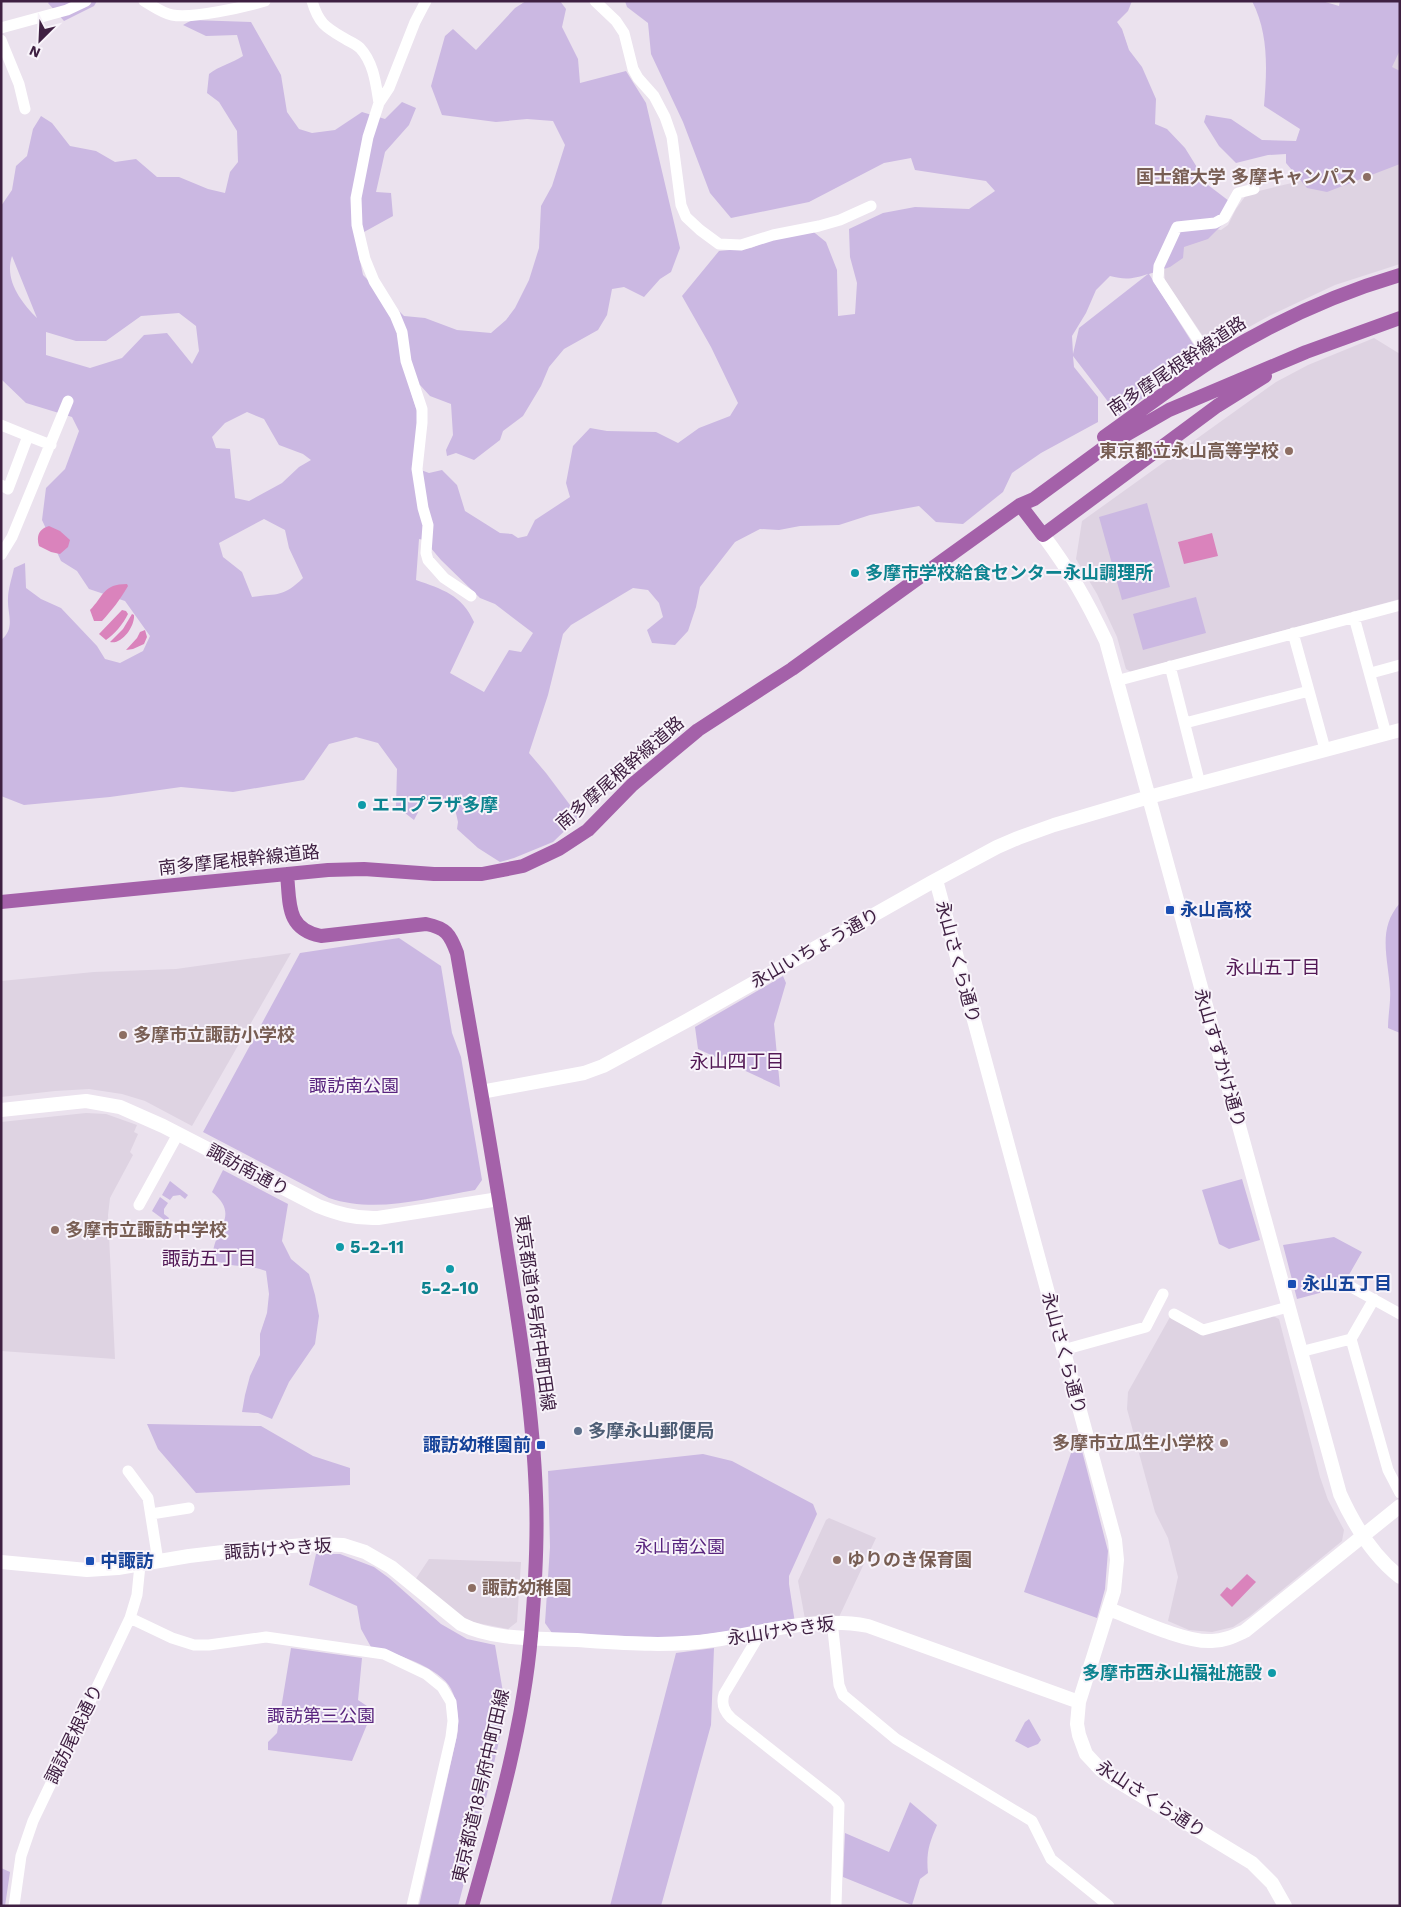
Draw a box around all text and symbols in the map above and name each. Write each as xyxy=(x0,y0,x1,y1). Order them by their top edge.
north arrow xyxy=(15,15,65,65)
text: N xyxy=(27,42,43,61)
place label: 国士舘大学 多摩キャンパス xyxy=(1136,166,1357,187)
marker: 国士舘大学 多摩キャンパス xyxy=(1361,171,1373,183)
street label: 南多摩尾根幹線道路 xyxy=(1104,312,1250,420)
place label: 東京都立永山高等学校 xyxy=(1099,440,1279,461)
marker: 東京都立永山高等学校 xyxy=(1283,445,1295,457)
place label: 多摩市学校給食センター永山調理所 xyxy=(865,562,1153,583)
marker: 多摩市学校給食センター永山調理所 xyxy=(849,567,861,579)
street label: 南多摩尾根幹線道路 xyxy=(552,712,688,834)
place label: エコプラザ多摩 xyxy=(372,794,498,815)
marker: エコプラザ多摩 xyxy=(356,799,368,811)
street label: 南多摩尾根幹線道路 xyxy=(157,841,321,878)
street label: 永山さくら通り xyxy=(932,898,985,1025)
place label: 永山高校 xyxy=(1180,899,1252,920)
street label: 永山いちょう通り xyxy=(747,903,883,992)
marker: 永山高校 xyxy=(1164,904,1176,916)
district label: 永山五丁目 xyxy=(1225,956,1321,979)
street label: 永山すずかけ通り xyxy=(1191,986,1250,1130)
place label: 多摩市立諏訪小学校 xyxy=(133,1024,295,1045)
marker: 多摩市立諏訪小学校 xyxy=(117,1029,129,1041)
district label: 永山四丁目 xyxy=(689,1050,785,1073)
park label: 諏訪南公園 xyxy=(309,1075,399,1096)
street label: 諏訪南通り xyxy=(204,1139,293,1200)
street label: 東京都道18号府中町田線 xyxy=(511,1213,560,1412)
place label: 多摩市立諏訪中学校 xyxy=(65,1219,227,1240)
marker: 多摩市立諏訪中学校 xyxy=(49,1224,61,1236)
place label: 5-2-11 xyxy=(350,1236,404,1257)
marker: 5-2-11 xyxy=(334,1241,346,1253)
district label: 諏訪五丁目 xyxy=(161,1247,257,1270)
marker: 5-2-10 xyxy=(444,1263,456,1275)
place label: 永山五丁目 xyxy=(1302,1273,1392,1294)
place label: 5-2-10 xyxy=(421,1277,479,1298)
marker: 永山五丁目 xyxy=(1286,1278,1298,1290)
street label: 永山さくら通り xyxy=(1038,1289,1091,1416)
place label: 多摩永山郵便局 xyxy=(588,1420,714,1441)
marker: 多摩永山郵便局 xyxy=(572,1425,584,1437)
place label: 多摩市立瓜生小学校 xyxy=(1052,1432,1214,1453)
place label: 諏訪幼稚園前 xyxy=(423,1434,531,1455)
marker: 多摩市立瓜生小学校 xyxy=(1218,1437,1230,1449)
marker: 諏訪幼稚園前 xyxy=(535,1439,547,1451)
street label: 諏訪けやき坂 xyxy=(223,1534,333,1563)
park label: 永山南公園 xyxy=(635,1536,725,1557)
place label: ゆりのき保育園 xyxy=(847,1549,972,1570)
place label: 中諏訪 xyxy=(100,1550,154,1571)
marker: ゆりのき保育園 xyxy=(831,1554,843,1566)
marker: 中諏訪 xyxy=(84,1555,96,1567)
place label: 諏訪幼稚園 xyxy=(482,1577,572,1598)
marker: 諏訪幼稚園 xyxy=(466,1582,478,1594)
street label: 永山けやき坂 xyxy=(726,1613,836,1648)
place label: 多摩市西永山福祉施設 xyxy=(1082,1662,1262,1683)
marker: 多摩市西永山福祉施設 xyxy=(1266,1667,1278,1679)
street label: 諏訪尾根通り xyxy=(40,1681,107,1787)
street label: 東京都道18号府中町田線 xyxy=(448,1687,513,1885)
park label: 諏訪第三公園 xyxy=(267,1705,375,1726)
street label: 永山さくら通り xyxy=(1093,1755,1210,1842)

